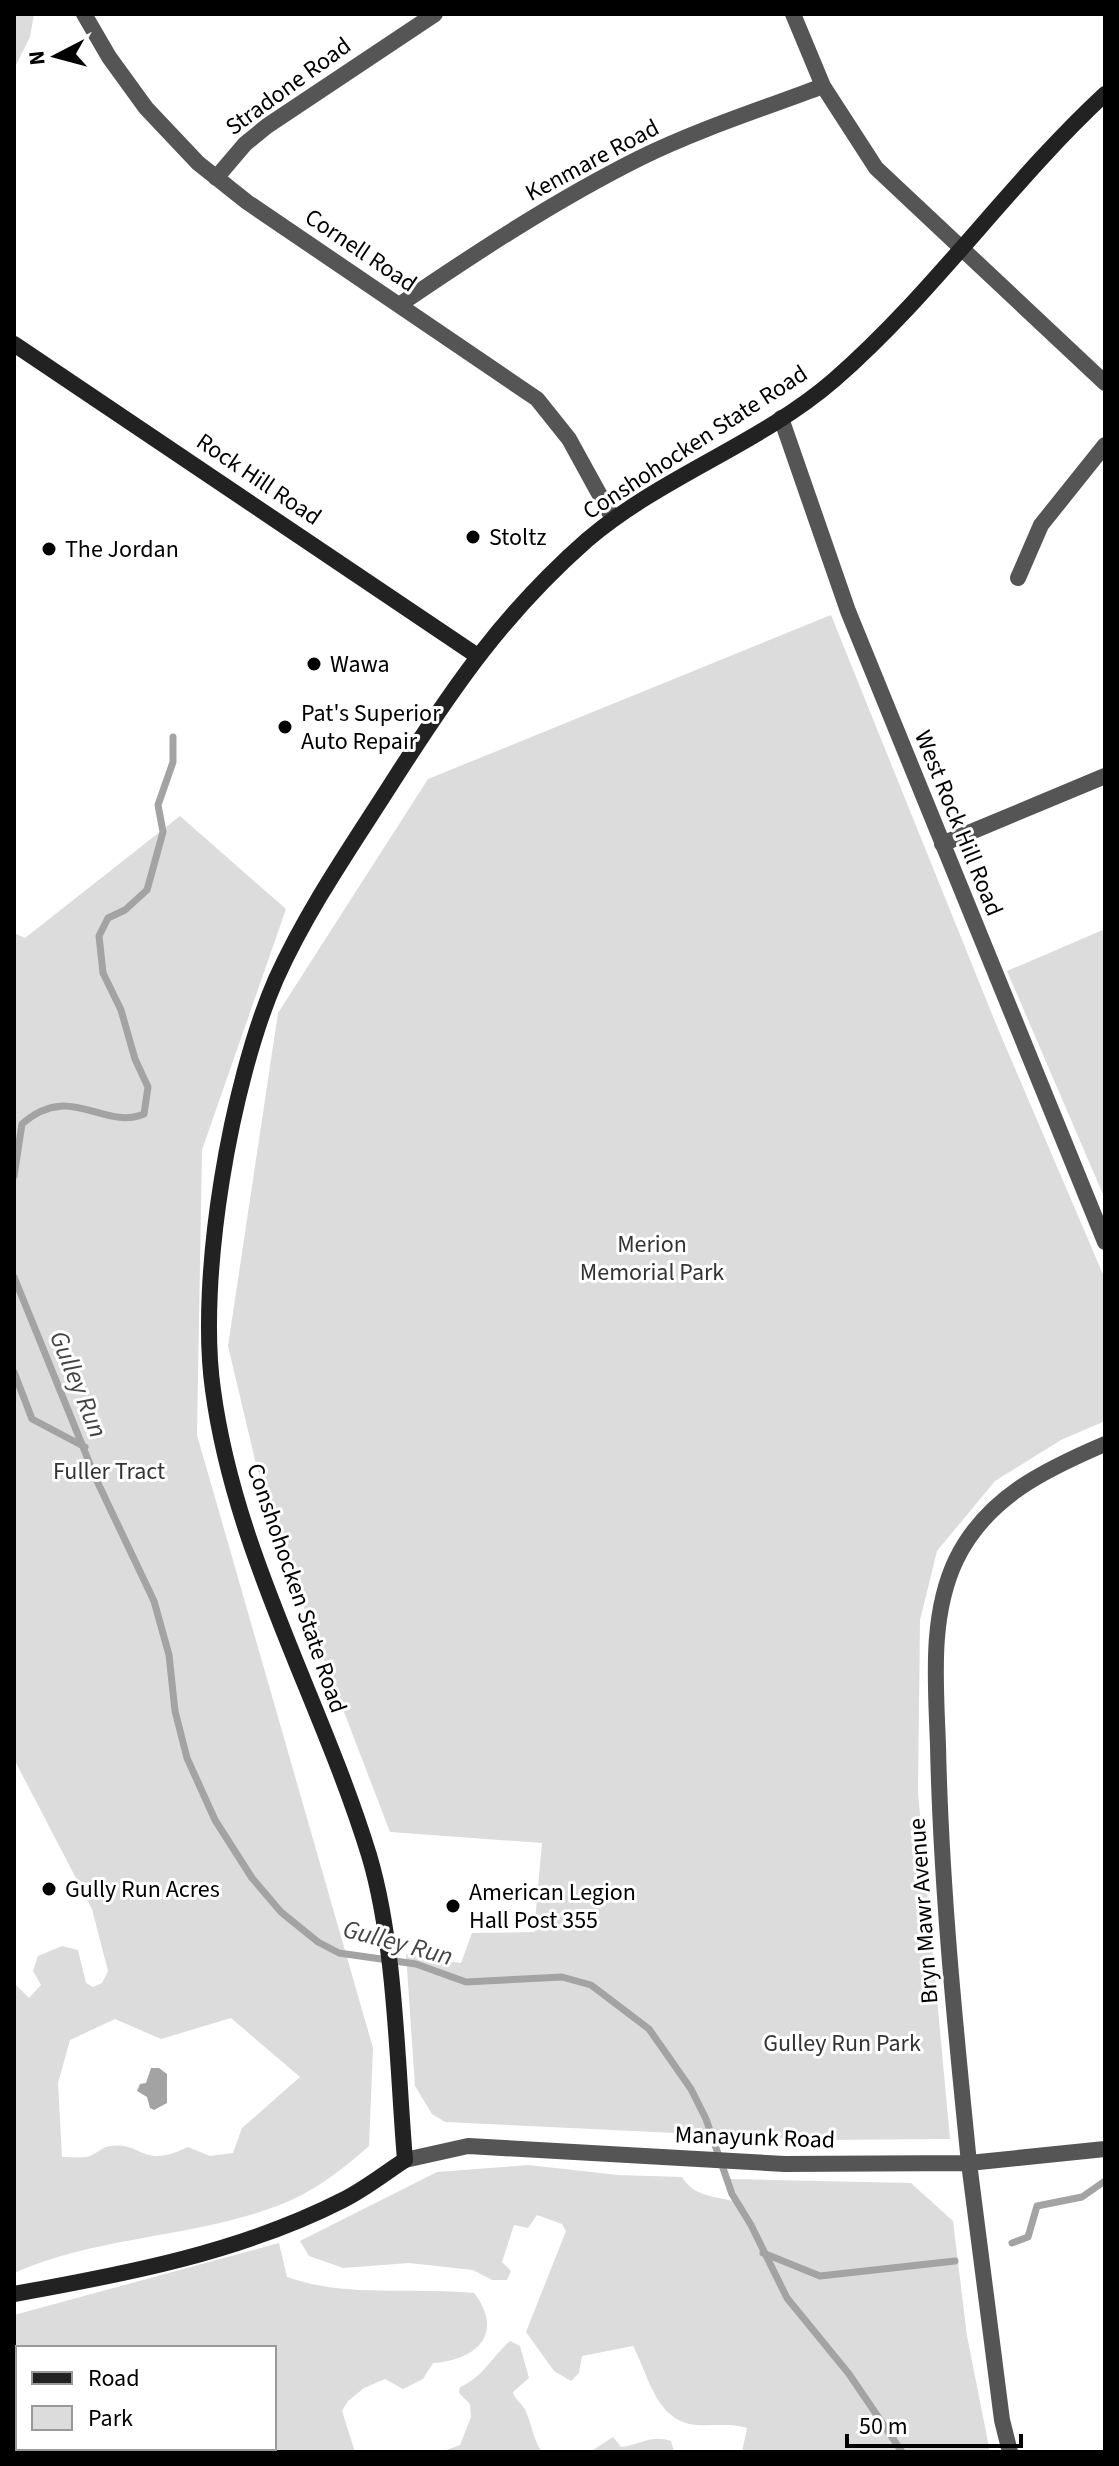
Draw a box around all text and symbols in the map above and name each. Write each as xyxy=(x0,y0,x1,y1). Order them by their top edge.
north arrow xyxy=(16,16,96,96)
street label: Stradone Road xyxy=(218,29,358,144)
text: N xyxy=(20,49,54,67)
street label: Kenmare Road xyxy=(519,110,665,210)
street label: Cornell Road xyxy=(298,200,424,301)
street label: Conshohocken State Road xyxy=(576,356,815,528)
street label: Rock Hill Road xyxy=(189,425,328,534)
place label: Stoltz xyxy=(489,520,546,555)
marker: Stoltz xyxy=(464,528,482,546)
place label: The Jordan xyxy=(65,532,179,567)
marker: The Jordan xyxy=(40,540,58,558)
place label: Wawa xyxy=(330,647,390,682)
marker: Wawa xyxy=(305,655,323,673)
place label: Pat's Superior Auto Repair xyxy=(301,696,441,759)
marker: Pat's Superior Auto Repair xyxy=(276,718,294,736)
street label: West Rock Hill Road xyxy=(905,725,1012,921)
park label: Merion Memorial Park xyxy=(580,1227,724,1290)
water label: Gulley Run xyxy=(40,1325,117,1443)
park label: Fuller Tract xyxy=(53,1454,165,1489)
street label: Conshohocken State Road xyxy=(237,1459,356,1718)
street label: Bryn Mawr Avenue xyxy=(900,1817,947,2005)
place label: Gully Run Acres xyxy=(65,1872,220,1907)
place label: American Legion Hall Post 355 xyxy=(469,1875,636,1938)
marker: Gully Run Acres xyxy=(40,1880,58,1898)
marker: American Legion Hall Post 355 xyxy=(444,1897,462,1915)
water label: Gulley Run xyxy=(339,1910,457,1975)
park label: Gulley Run Park xyxy=(763,2026,921,2061)
street label: Manayunk Road xyxy=(674,2117,836,2158)
legend xyxy=(16,2346,276,2450)
text: Road xyxy=(88,2361,140,2396)
scale bar xyxy=(847,2398,1021,2448)
text: Park xyxy=(88,2401,133,2436)
text: 50 m xyxy=(859,2409,908,2444)

